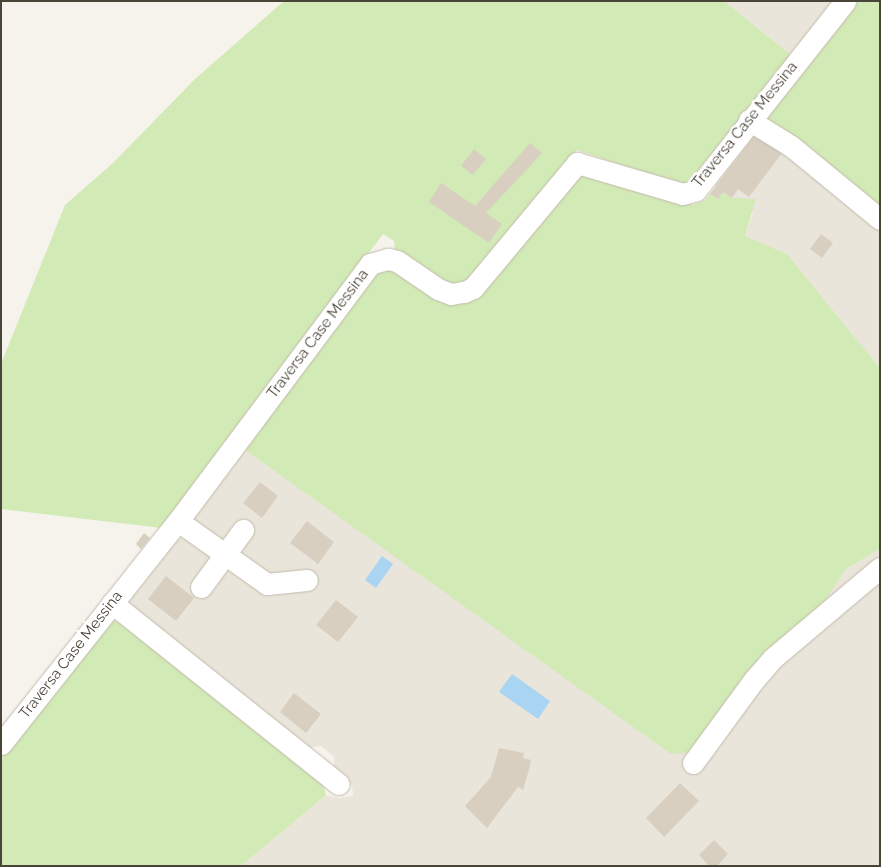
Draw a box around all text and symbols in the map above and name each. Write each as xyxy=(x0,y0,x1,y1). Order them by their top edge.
street label: Traversa Case Messina xyxy=(689,58,801,192)
street label: Traversa Case Messina xyxy=(264,266,372,402)
street label: Traversa Case Messina xyxy=(16,588,126,722)

